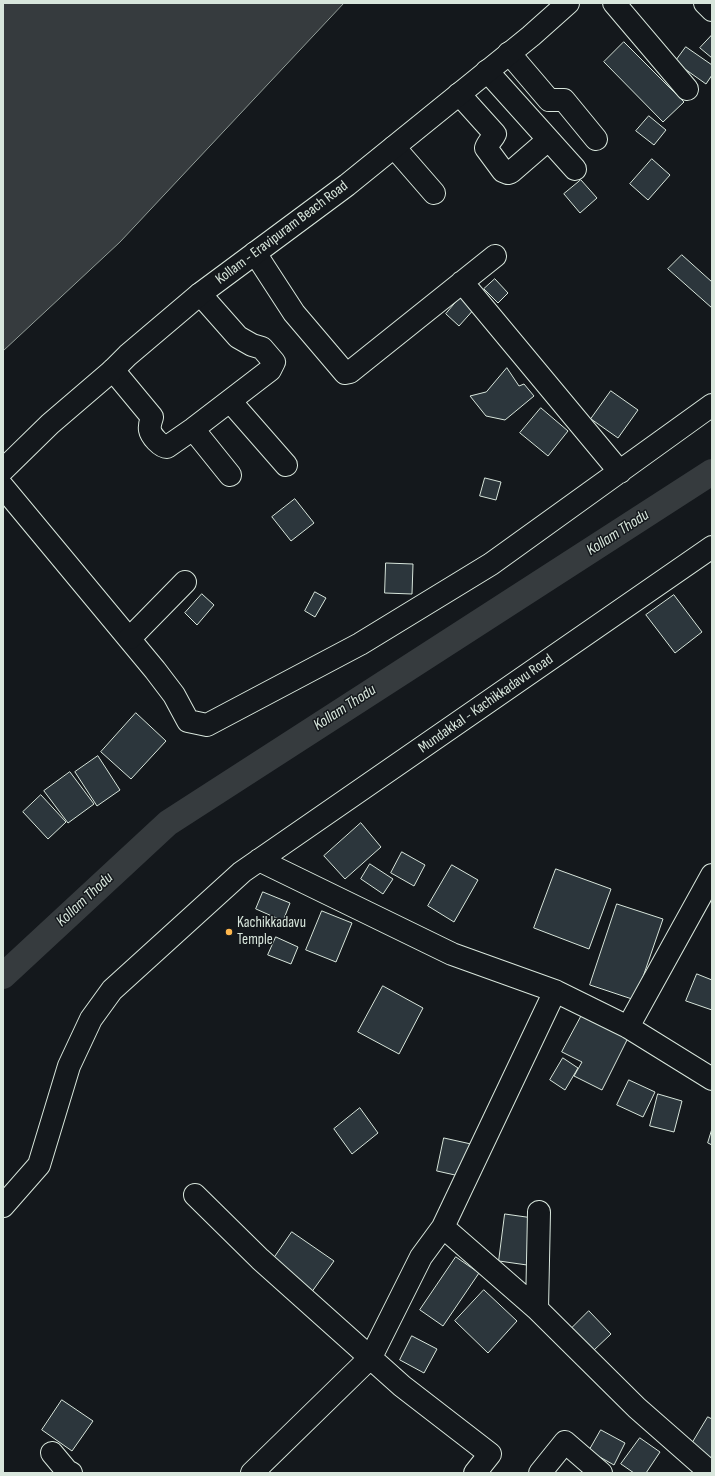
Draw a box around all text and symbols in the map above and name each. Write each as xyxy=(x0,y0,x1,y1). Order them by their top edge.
street label: Kollam - Eravipuram Beach Road xyxy=(212,177,352,289)
water label: Kollam Thodu xyxy=(583,506,653,560)
street label: Mundakkal - Kachikkadavu Road xyxy=(415,651,557,757)
water label: Kollam Thodu xyxy=(310,681,380,735)
water label: Kollam Thodu xyxy=(53,869,117,931)
place label: Kachikkadavu Temple xyxy=(237,914,306,949)
marker: Kachikkadavu Temple xyxy=(224,927,234,937)

